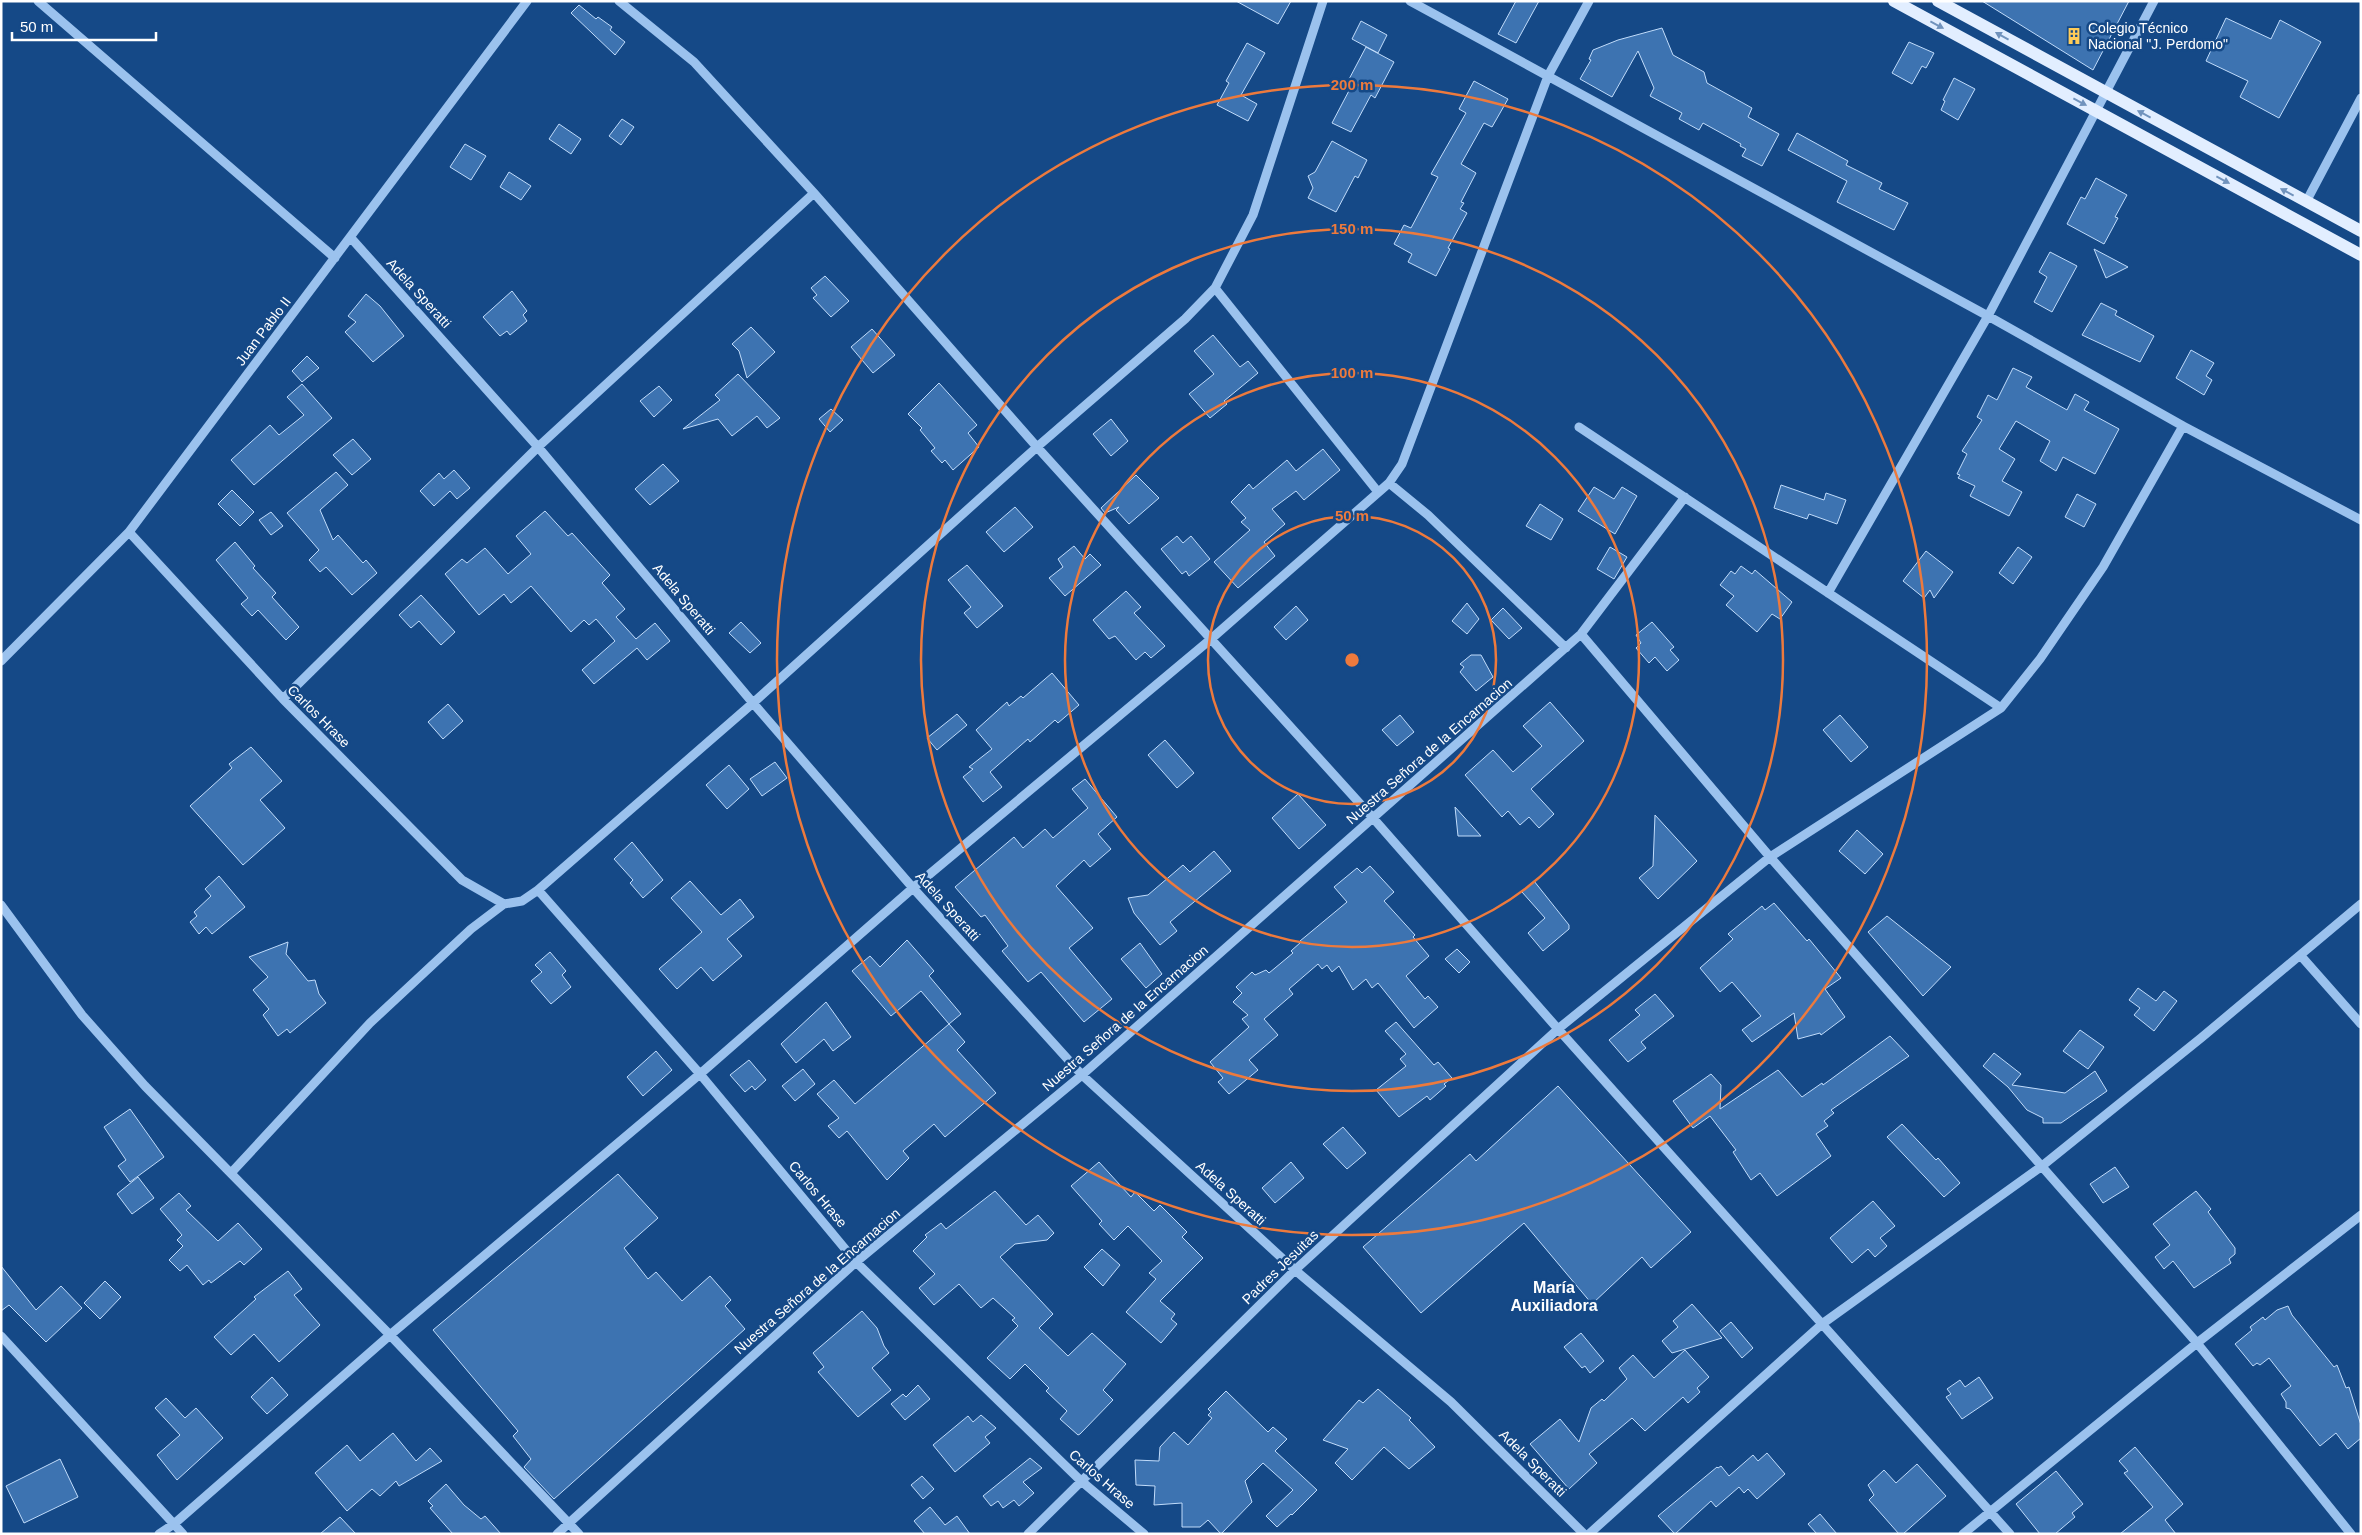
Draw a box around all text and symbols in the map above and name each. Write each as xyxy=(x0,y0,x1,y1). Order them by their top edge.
scale bar xyxy=(12,10,156,42)
text: 50 m xyxy=(20,18,53,35)
one-way arrow xyxy=(1930,20,1944,29)
place label: Colegio Técnico Nacional "J. Perdomo" xyxy=(2088,20,2228,52)
building icon: Colegio Técnico Nacional "J. Perdomo" xyxy=(2064,26,2084,46)
one-way arrow xyxy=(1994,32,2009,40)
text: 200 m xyxy=(1331,76,1373,93)
one-way arrow xyxy=(2072,98,2087,106)
one-way arrow xyxy=(2137,110,2151,119)
one-way arrow xyxy=(2216,175,2229,184)
one-way arrow xyxy=(2280,188,2294,196)
text: 150 m xyxy=(1331,220,1373,237)
street label: Adela Speratti xyxy=(384,255,454,331)
street label: Juan Pablo II xyxy=(232,294,294,368)
text: 100 m xyxy=(1331,364,1373,381)
text: 50 m xyxy=(1335,507,1369,524)
street label: Adela Speratti xyxy=(650,560,718,638)
centre of rings xyxy=(1343,651,1361,669)
street label: Nuestra Señora de la Encarnacion xyxy=(1343,675,1515,827)
street label: Carlos Hrase xyxy=(284,681,354,751)
street label: Adela Speratti xyxy=(913,868,983,944)
street label: Nuestra Señora de la Encarnacion xyxy=(1039,942,1211,1094)
street label: Carlos Hrase xyxy=(786,1158,851,1231)
street label: Adela Speratti xyxy=(1193,1158,1269,1228)
street label: Nuestra Señora de la Encarnacion xyxy=(731,1205,903,1357)
street label: Padres Jesuitas xyxy=(1239,1227,1321,1307)
district label: María Auxiliadora xyxy=(1510,1279,1598,1314)
street label: Adela Speratti xyxy=(1496,1426,1570,1500)
street label: Carlos Hrase xyxy=(1066,1446,1138,1512)

